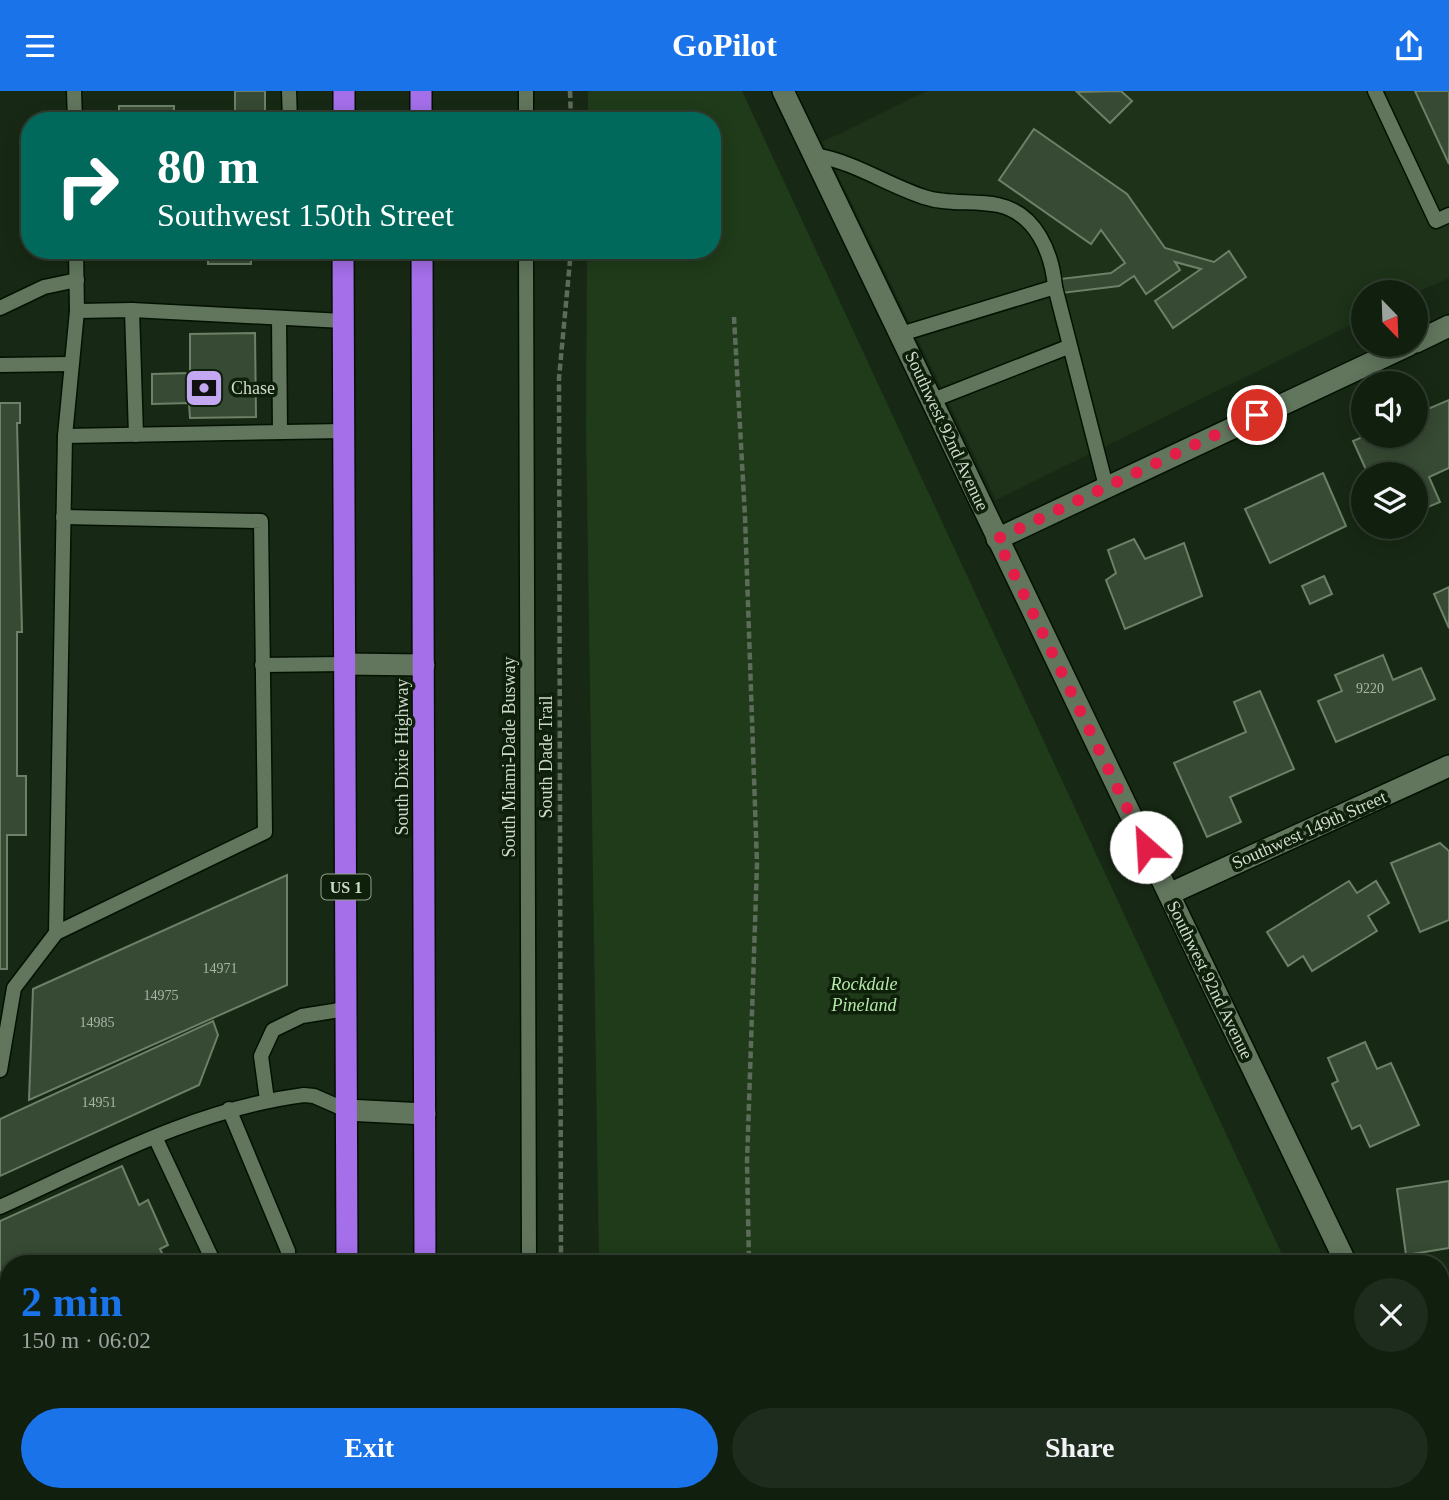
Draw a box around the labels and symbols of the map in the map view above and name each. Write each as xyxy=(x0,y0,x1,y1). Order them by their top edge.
north arrow xyxy=(1351,280,1428,357)
street label: Southwest 92nd Avenue xyxy=(901,348,993,514)
bank icon: Chase xyxy=(183,367,225,409)
place label: Chase xyxy=(231,378,275,398)
pin xyxy=(1227,385,1287,445)
street label: South Miami-Dade Busway xyxy=(499,657,519,857)
street label: South Dixie Highway xyxy=(392,679,412,836)
house number: 9220 xyxy=(1356,681,1384,696)
street label: South Dade Trail xyxy=(536,695,556,819)
street label: Southwest 149th Street xyxy=(1229,787,1389,873)
position arrow xyxy=(1109,810,1183,884)
road number: US 1 xyxy=(322,874,370,899)
street label: Southwest 92nd Avenue xyxy=(1163,898,1257,1062)
house number: 14971 xyxy=(203,961,238,976)
park label: Rockdale Pineland xyxy=(830,974,897,1015)
house number: 14975 xyxy=(144,988,179,1003)
house number: 14985 xyxy=(80,1015,115,1030)
house number: 14951 xyxy=(82,1095,117,1110)

